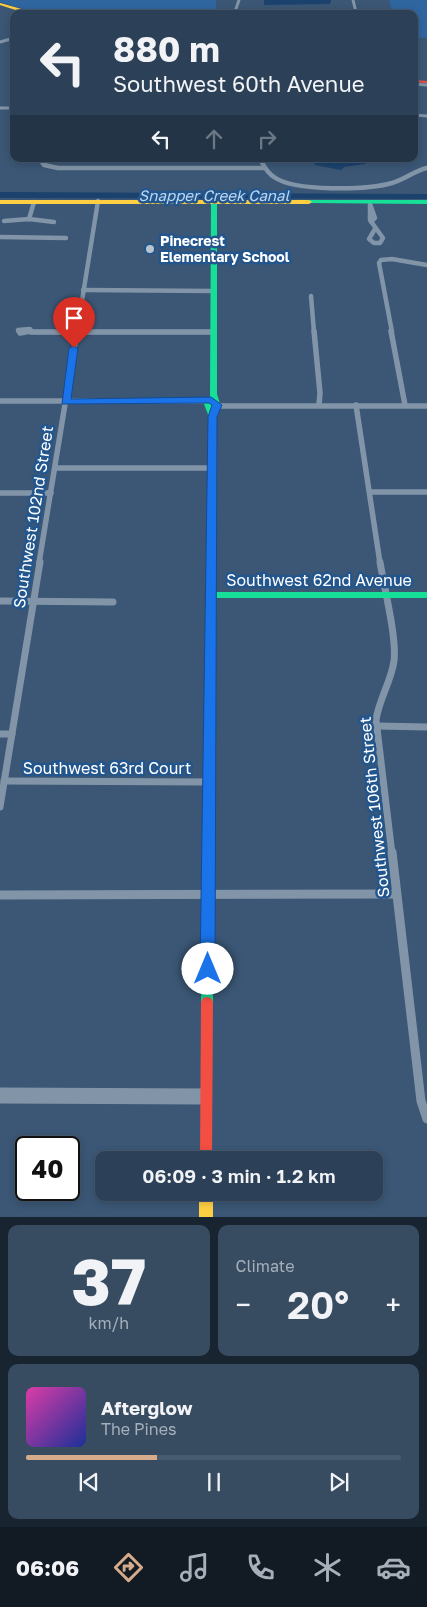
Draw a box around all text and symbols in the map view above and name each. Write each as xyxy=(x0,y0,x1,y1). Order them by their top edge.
text: 880 m xyxy=(113,28,220,70)
icon: left xyxy=(30,30,95,95)
text: Southwest 60th Avenue xyxy=(113,70,364,97)
icon: left xyxy=(147,125,175,153)
icon: ahead xyxy=(200,125,228,153)
icon: right xyxy=(253,125,281,153)
water label: Snapper Creek Canal xyxy=(139,186,291,204)
place label: Pinecrest Elementary School xyxy=(160,232,290,265)
marker: Pinecrest Elementary School xyxy=(144,243,156,255)
pin xyxy=(53,297,95,348)
icon: arrive xyxy=(60,304,88,332)
street label: Southwest 102nd Street xyxy=(9,424,57,610)
street label: Southwest 62nd Avenue xyxy=(226,570,412,590)
street label: Southwest 106th Street xyxy=(355,716,393,898)
street label: Southwest 63rd Court xyxy=(23,758,191,778)
position arrow xyxy=(181,942,233,994)
speed limit sign: 40 xyxy=(15,1136,80,1201)
text: 06:09 · 3 min · 1.2 km xyxy=(142,1164,336,1187)
text: 37 xyxy=(71,1241,146,1319)
text: Climate xyxy=(236,1256,295,1276)
text: 20° xyxy=(287,1282,349,1327)
text: − xyxy=(236,1288,251,1321)
text: + xyxy=(386,1288,401,1321)
text: km/h xyxy=(88,1313,129,1333)
text: Afterglow xyxy=(101,1396,192,1419)
text: The Pines xyxy=(101,1419,176,1439)
icon: previous xyxy=(75,1468,103,1496)
icon: pause xyxy=(200,1468,228,1496)
icon: next xyxy=(325,1468,353,1496)
icon: directions xyxy=(111,1550,146,1585)
icon: music xyxy=(177,1550,212,1585)
icon: phone xyxy=(243,1550,278,1585)
icon: climate xyxy=(310,1550,345,1585)
icon: car xyxy=(376,1550,411,1585)
text: 06:06 xyxy=(16,1554,79,1581)

